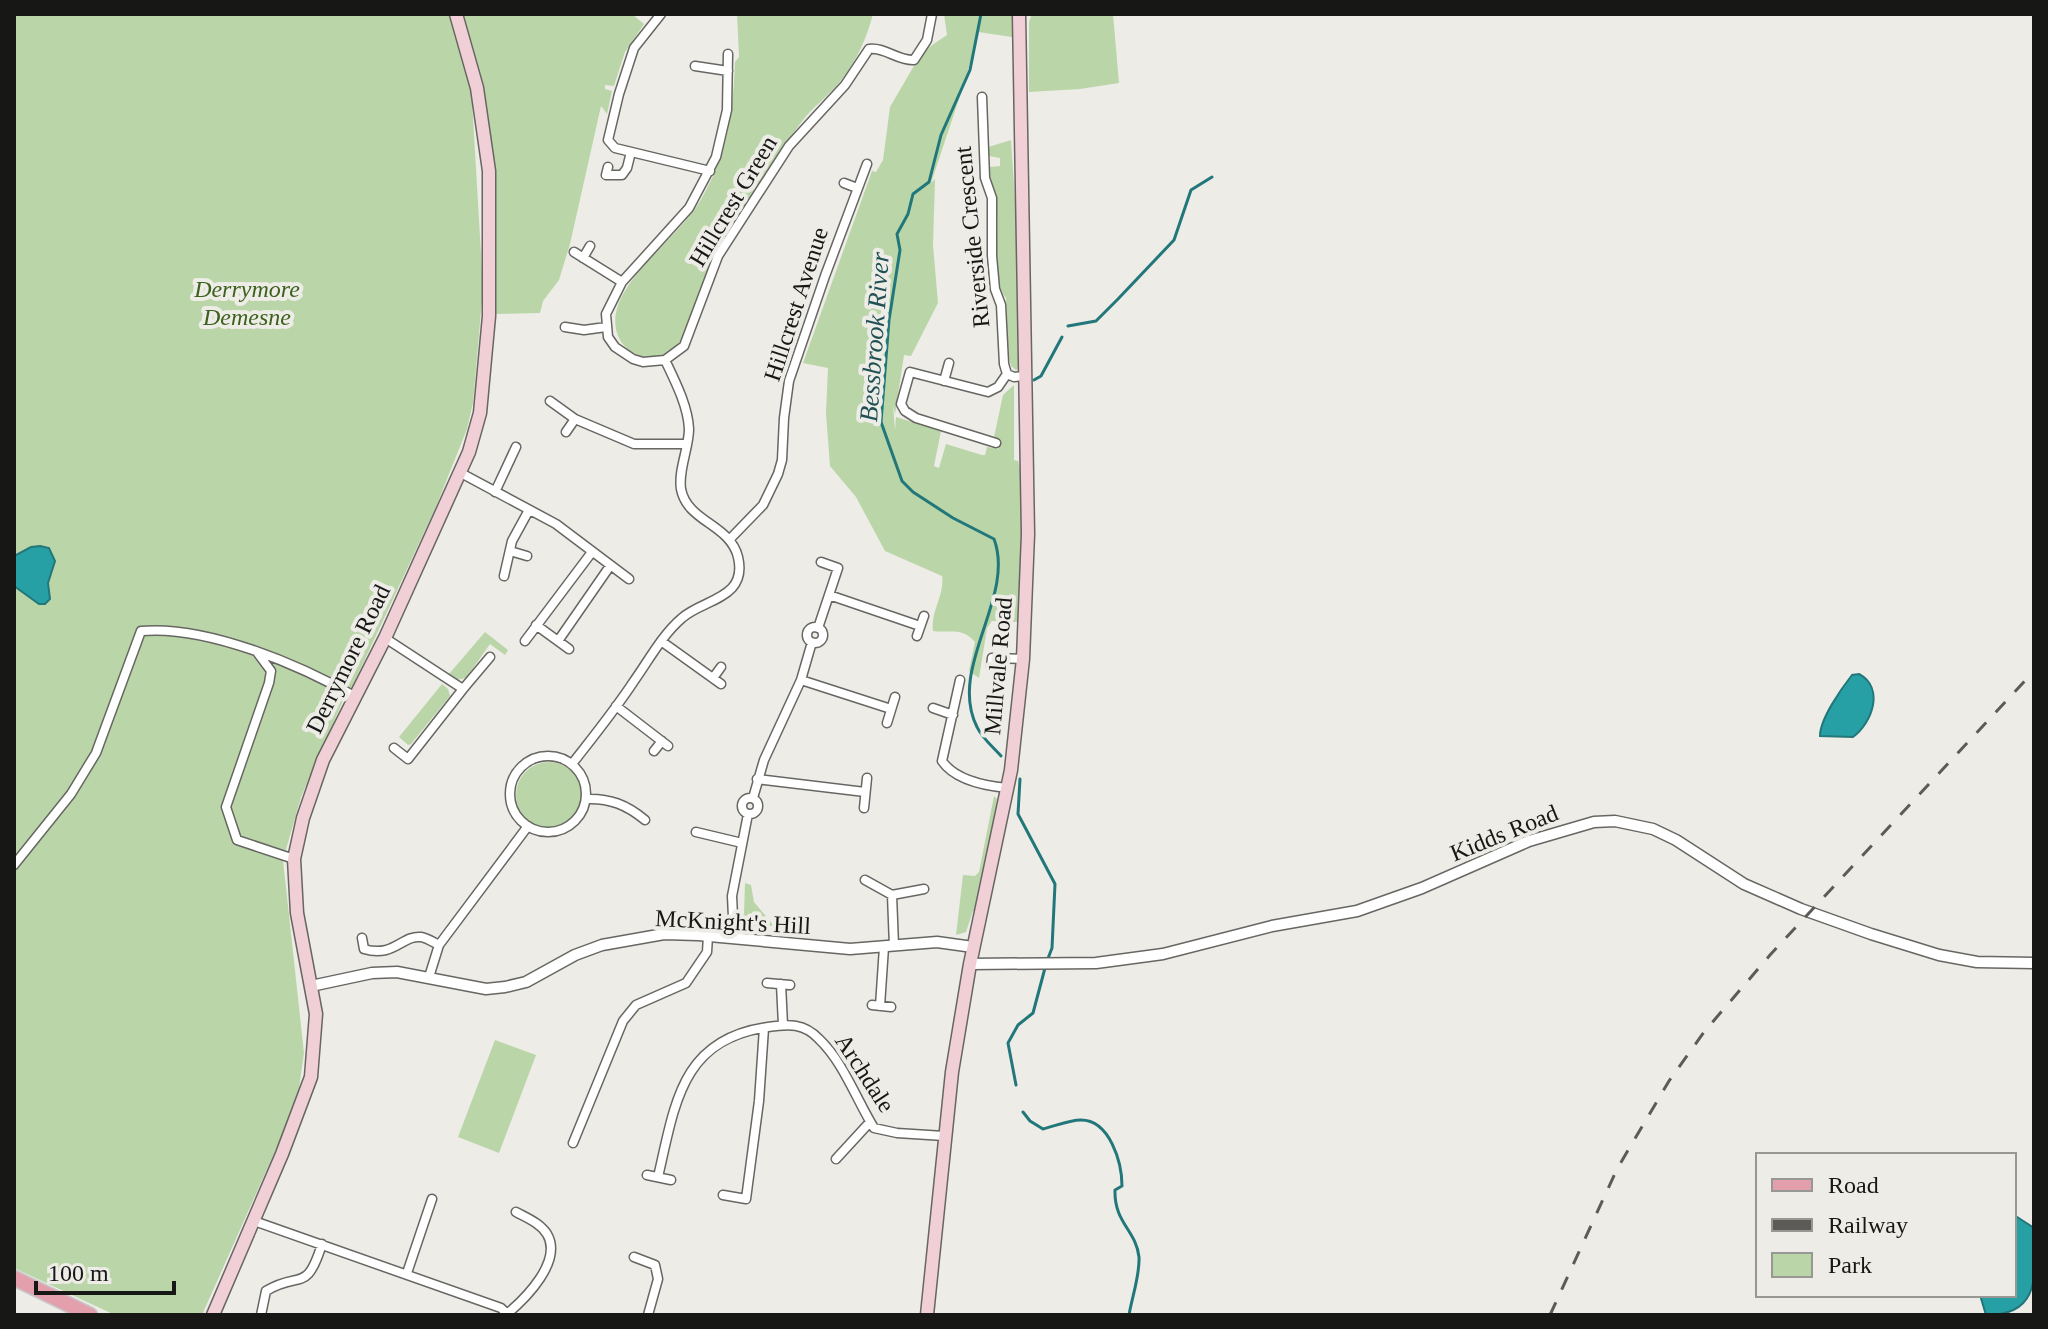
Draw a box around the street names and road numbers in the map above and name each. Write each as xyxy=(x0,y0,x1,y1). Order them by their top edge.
street label: Hillcrest Green xyxy=(684,131,782,271)
street label: Riverside Crescent xyxy=(950,145,994,329)
street label: Hillcrest Avenue xyxy=(759,224,833,384)
street label: Derrymore Road xyxy=(301,581,395,737)
street label: Millvale Road xyxy=(979,596,1017,736)
street label: Kidds Road xyxy=(1446,800,1562,866)
street label: McKnight's Hill xyxy=(655,905,812,939)
street label: Archdale xyxy=(830,1029,900,1117)

